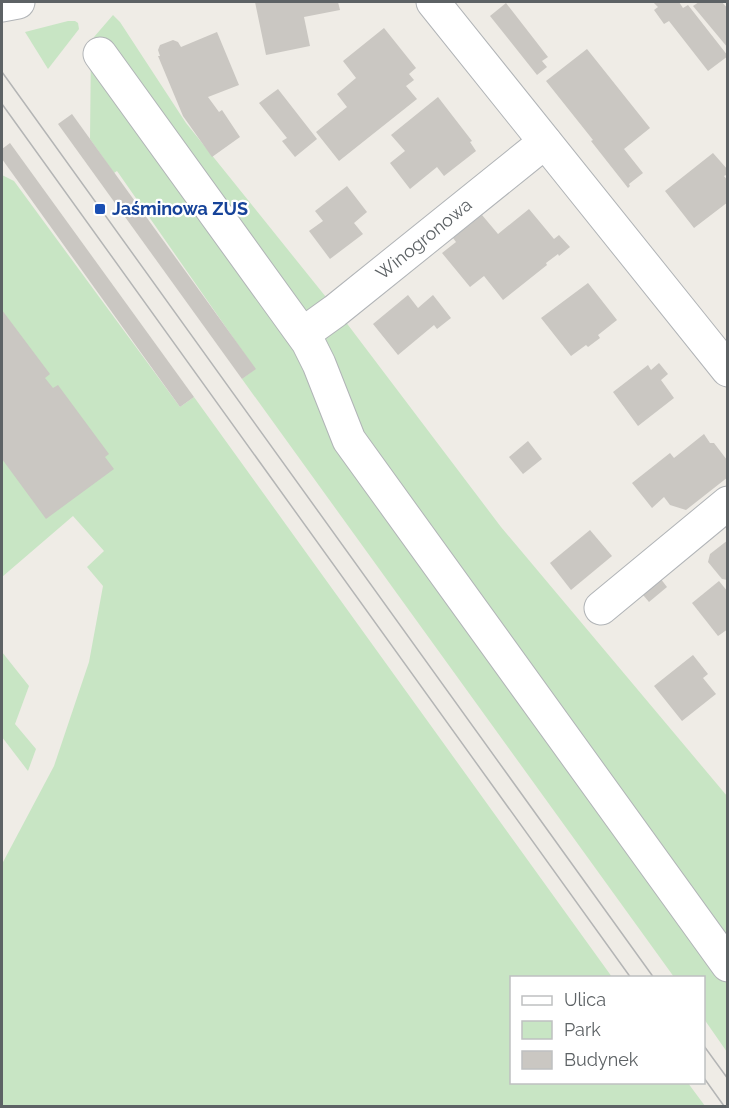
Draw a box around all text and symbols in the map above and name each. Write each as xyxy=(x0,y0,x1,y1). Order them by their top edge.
street label: Winogronowa xyxy=(372,194,476,284)
place label: Jaśminowa ZUS xyxy=(112,198,248,219)
marker: Jaśminowa ZUS xyxy=(93,202,107,216)
legend xyxy=(510,976,705,1084)
text: Ulica xyxy=(564,989,606,1010)
text: Park xyxy=(564,1019,601,1040)
text: Budynek xyxy=(564,1049,639,1070)

